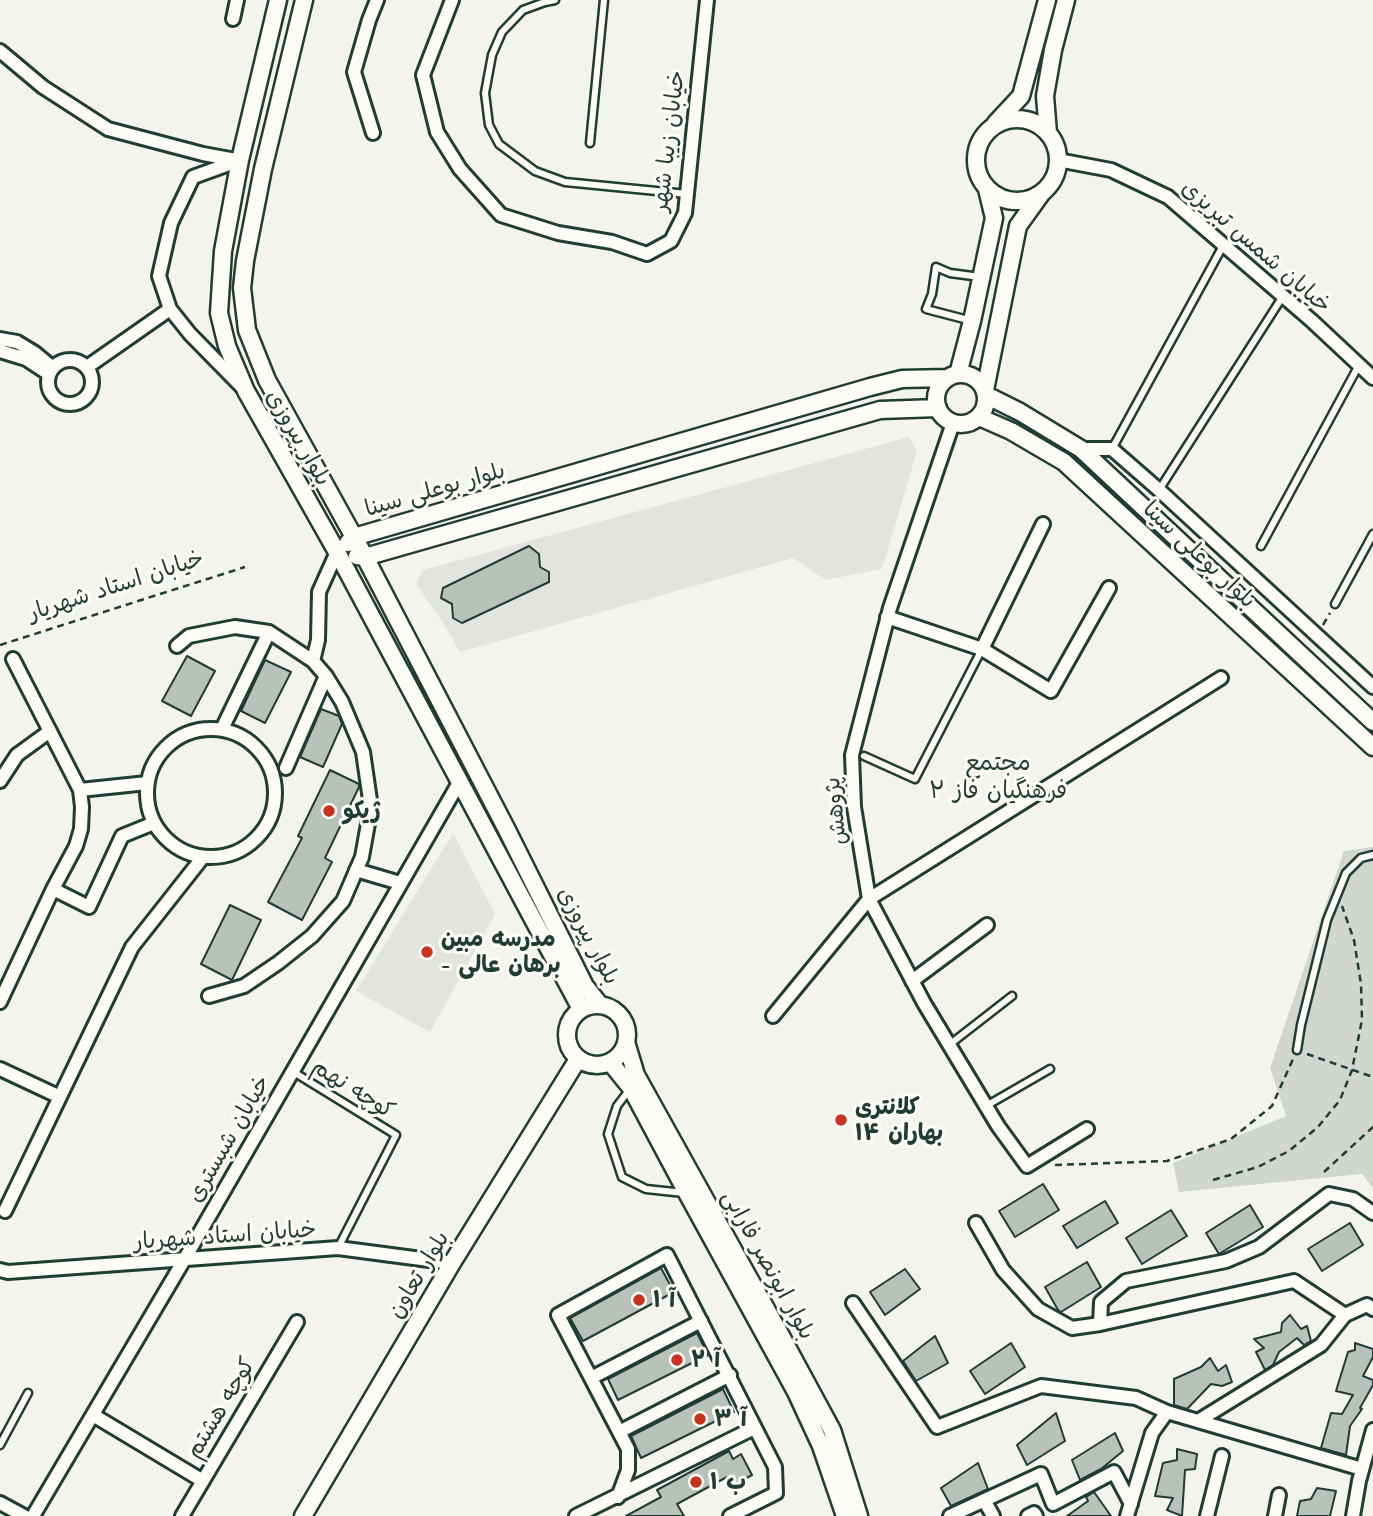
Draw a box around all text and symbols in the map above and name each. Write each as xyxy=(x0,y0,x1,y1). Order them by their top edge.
street label: خیابان زیبا شهر xyxy=(647,69,691,213)
street label: خیابان شمس تبریزی xyxy=(1176,175,1336,319)
street label: بلوار پیروزی xyxy=(259,385,337,491)
street label: بلوار بوعلی سینا xyxy=(362,457,508,523)
street label: بلوار بوعلی سینا xyxy=(1137,496,1261,614)
street label: خیابان استاد شهریار xyxy=(25,545,207,627)
district label: مجتمع فرهنگیان فاز ۲ xyxy=(929,749,1067,805)
street label: پژوهش xyxy=(819,776,853,846)
place label: ژیکو xyxy=(343,797,381,825)
marker: ژیکو xyxy=(321,803,337,819)
street label: بلوار پیروزی xyxy=(551,883,625,989)
place label: مدرسه مبین - برهان عالی xyxy=(441,925,561,979)
marker: مدرسه مبین - برهان عالی xyxy=(419,944,435,960)
street label: کوچه نهم xyxy=(307,1053,399,1125)
street label: خیابان شبستری xyxy=(182,1071,276,1207)
place label: کلانتری ۱۴ بهاران xyxy=(855,1093,943,1147)
marker: کلانتری ۱۴ بهاران xyxy=(833,1112,849,1128)
street label: بلوار ابونصر فارابی xyxy=(715,1185,821,1345)
street label: خیابان استاد شهریار xyxy=(133,1216,317,1256)
street label: بلوار تعاون xyxy=(382,1226,456,1324)
place label: آ ۱ xyxy=(653,1286,675,1314)
marker: آ ۱ xyxy=(631,1292,647,1308)
place label: آ ۲ xyxy=(691,1346,720,1374)
marker: آ ۲ xyxy=(669,1352,685,1368)
street label: کوچه هشتم xyxy=(180,1353,262,1463)
place label: آ ۳ xyxy=(714,1405,747,1433)
marker: آ ۳ xyxy=(692,1411,708,1427)
place label: ب ۱ xyxy=(710,1468,746,1496)
marker: ب ۱ xyxy=(688,1474,704,1490)

